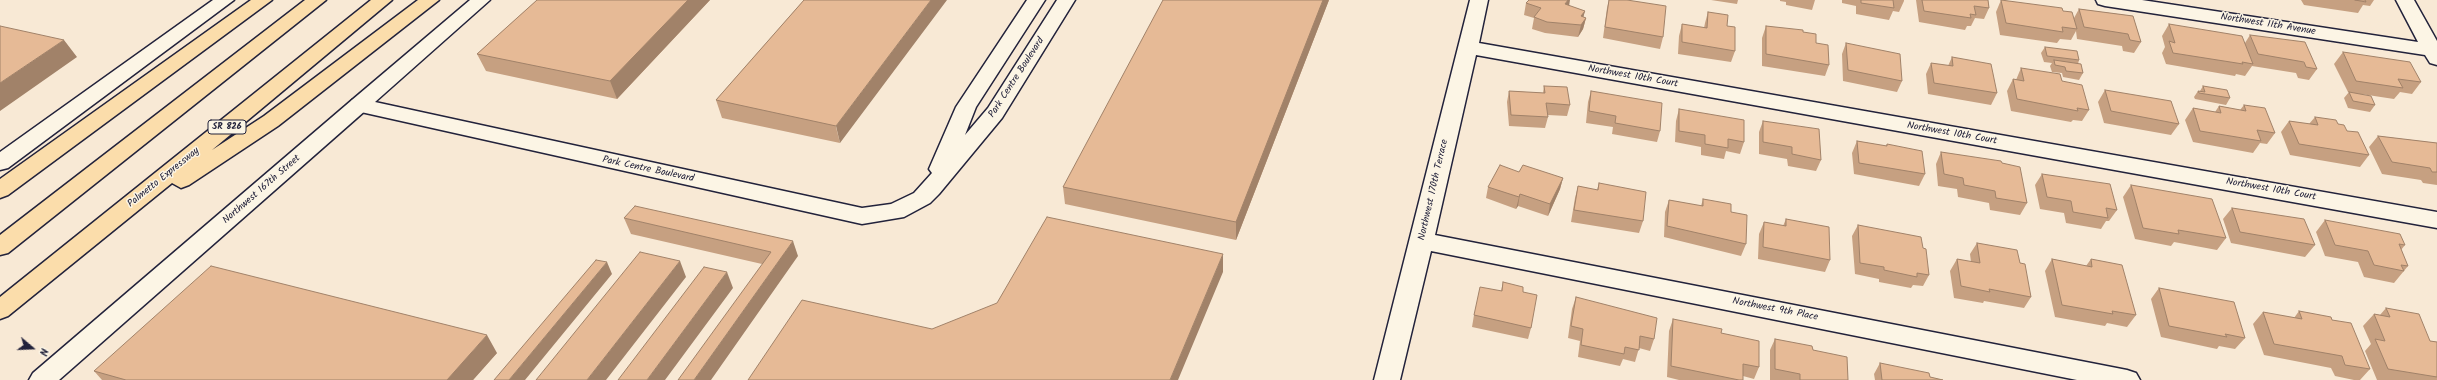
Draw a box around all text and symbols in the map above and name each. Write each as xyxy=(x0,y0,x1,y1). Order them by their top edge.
street label: Northwest 11th Avenue xyxy=(2220,12,2316,38)
street label: Park Centre Boulevard xyxy=(987,36,1047,120)
street label: Northwest 10th Court xyxy=(1587,63,1679,91)
road number: SR 826 xyxy=(208,120,246,134)
street label: Northwest 10th Court xyxy=(1906,120,1998,148)
street label: Northwest 170th Terrace xyxy=(1417,138,1451,242)
street label: Palmetto Expressway xyxy=(126,145,202,211)
street label: Northwest 167th Street xyxy=(221,153,303,227)
street label: Park Centre Boulevard xyxy=(601,154,695,186)
street label: Northwest 10th Court xyxy=(2225,176,2317,204)
street label: Northwest 9th Place xyxy=(1731,296,1819,324)
north arrow xyxy=(12,328,52,368)
text: N xyxy=(34,346,53,358)

